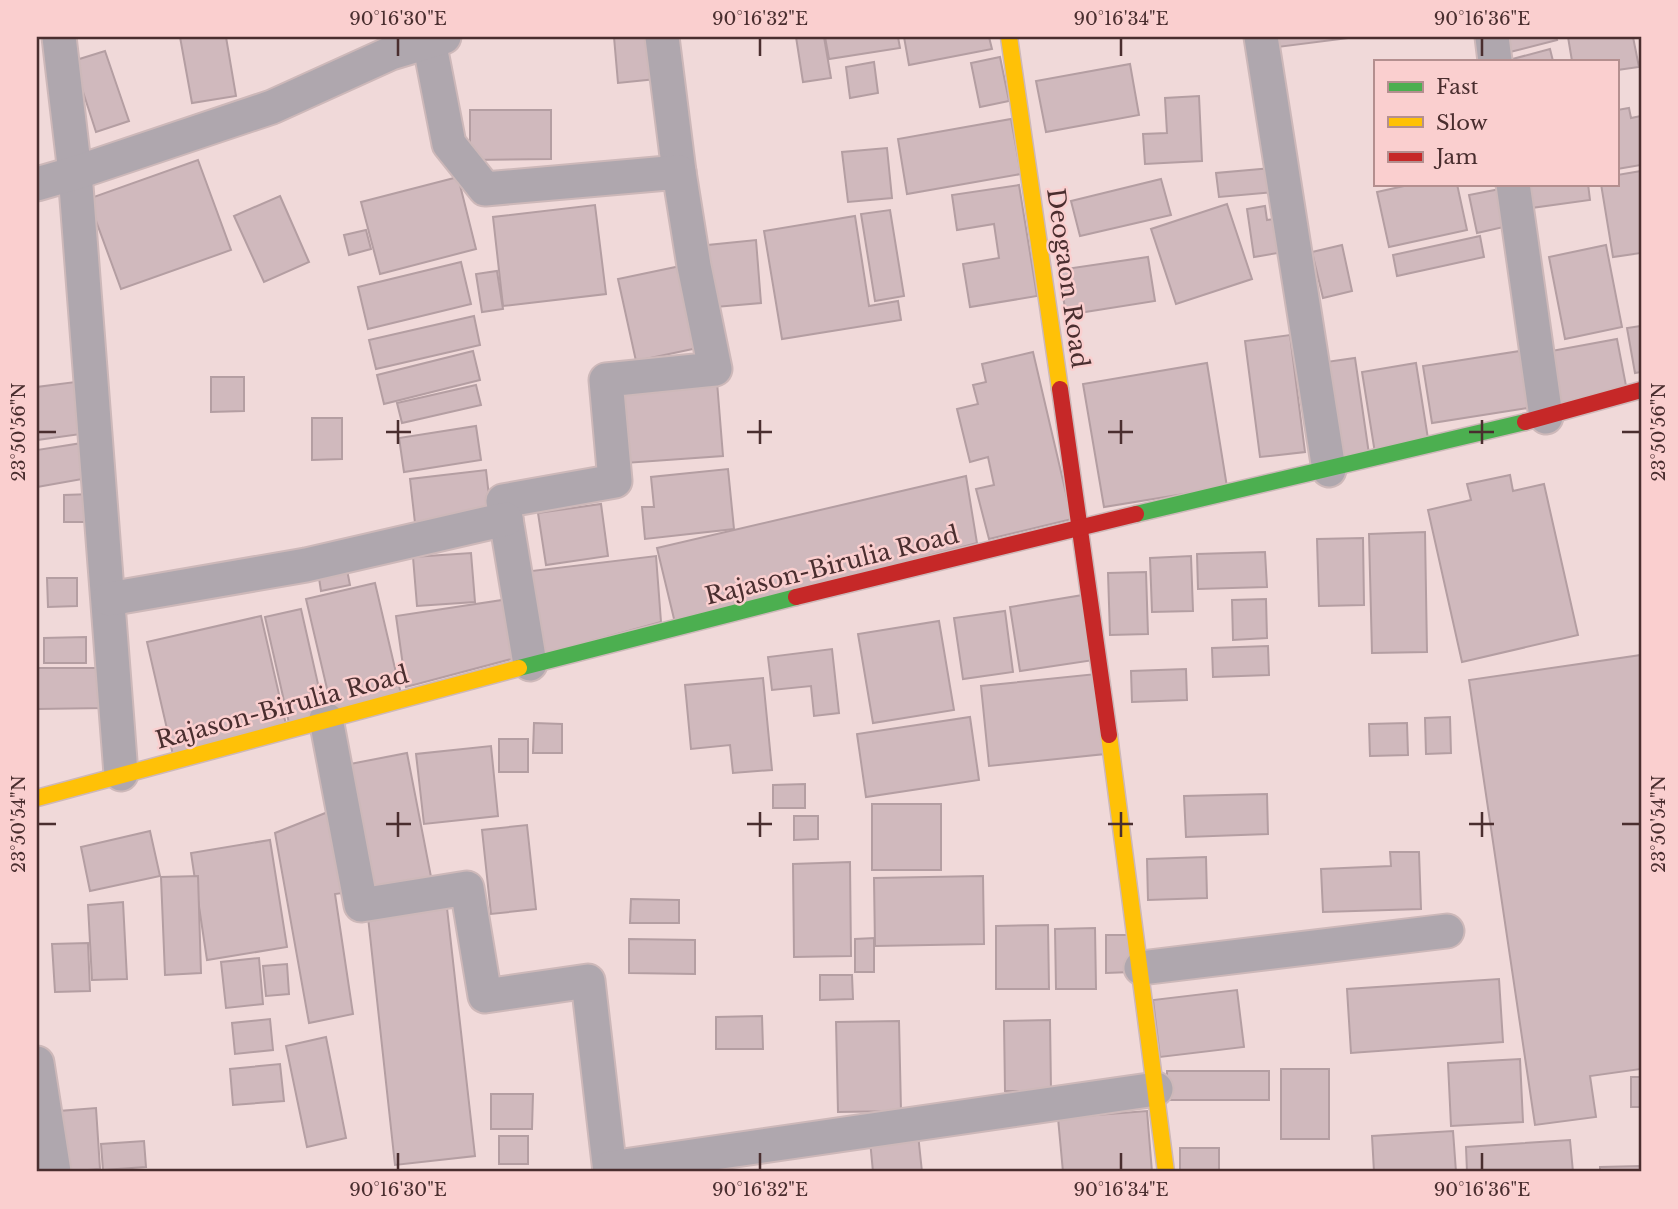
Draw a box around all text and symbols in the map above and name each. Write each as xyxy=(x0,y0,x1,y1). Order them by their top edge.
text: 90°16'30"E xyxy=(349,8,447,30)
text: 90°16'32"E xyxy=(712,8,808,30)
text: 90°16'34"E xyxy=(1073,8,1169,30)
text: 90°16'36"E xyxy=(1434,8,1530,30)
legend xyxy=(1374,60,1618,186)
text: Fast xyxy=(1436,74,1478,100)
text: Slow xyxy=(1436,110,1488,136)
text: Jam xyxy=(1433,144,1478,170)
street label: Deogaon Road xyxy=(1041,186,1095,370)
text: 23°50'56"N xyxy=(8,382,30,482)
text: 23°50'56"N xyxy=(1648,382,1670,482)
street label: Rajason-Birulia Road xyxy=(702,519,962,611)
street label: Rajason-Birulia Road xyxy=(152,659,412,755)
text: 23°50'54"N xyxy=(8,775,30,873)
text: 23°50'54"N xyxy=(1648,775,1670,873)
text: 90°16'30"E xyxy=(349,1179,447,1201)
text: 90°16'32"E xyxy=(712,1179,808,1201)
text: 90°16'34"E xyxy=(1073,1179,1169,1201)
text: 90°16'36"E xyxy=(1434,1179,1530,1201)

